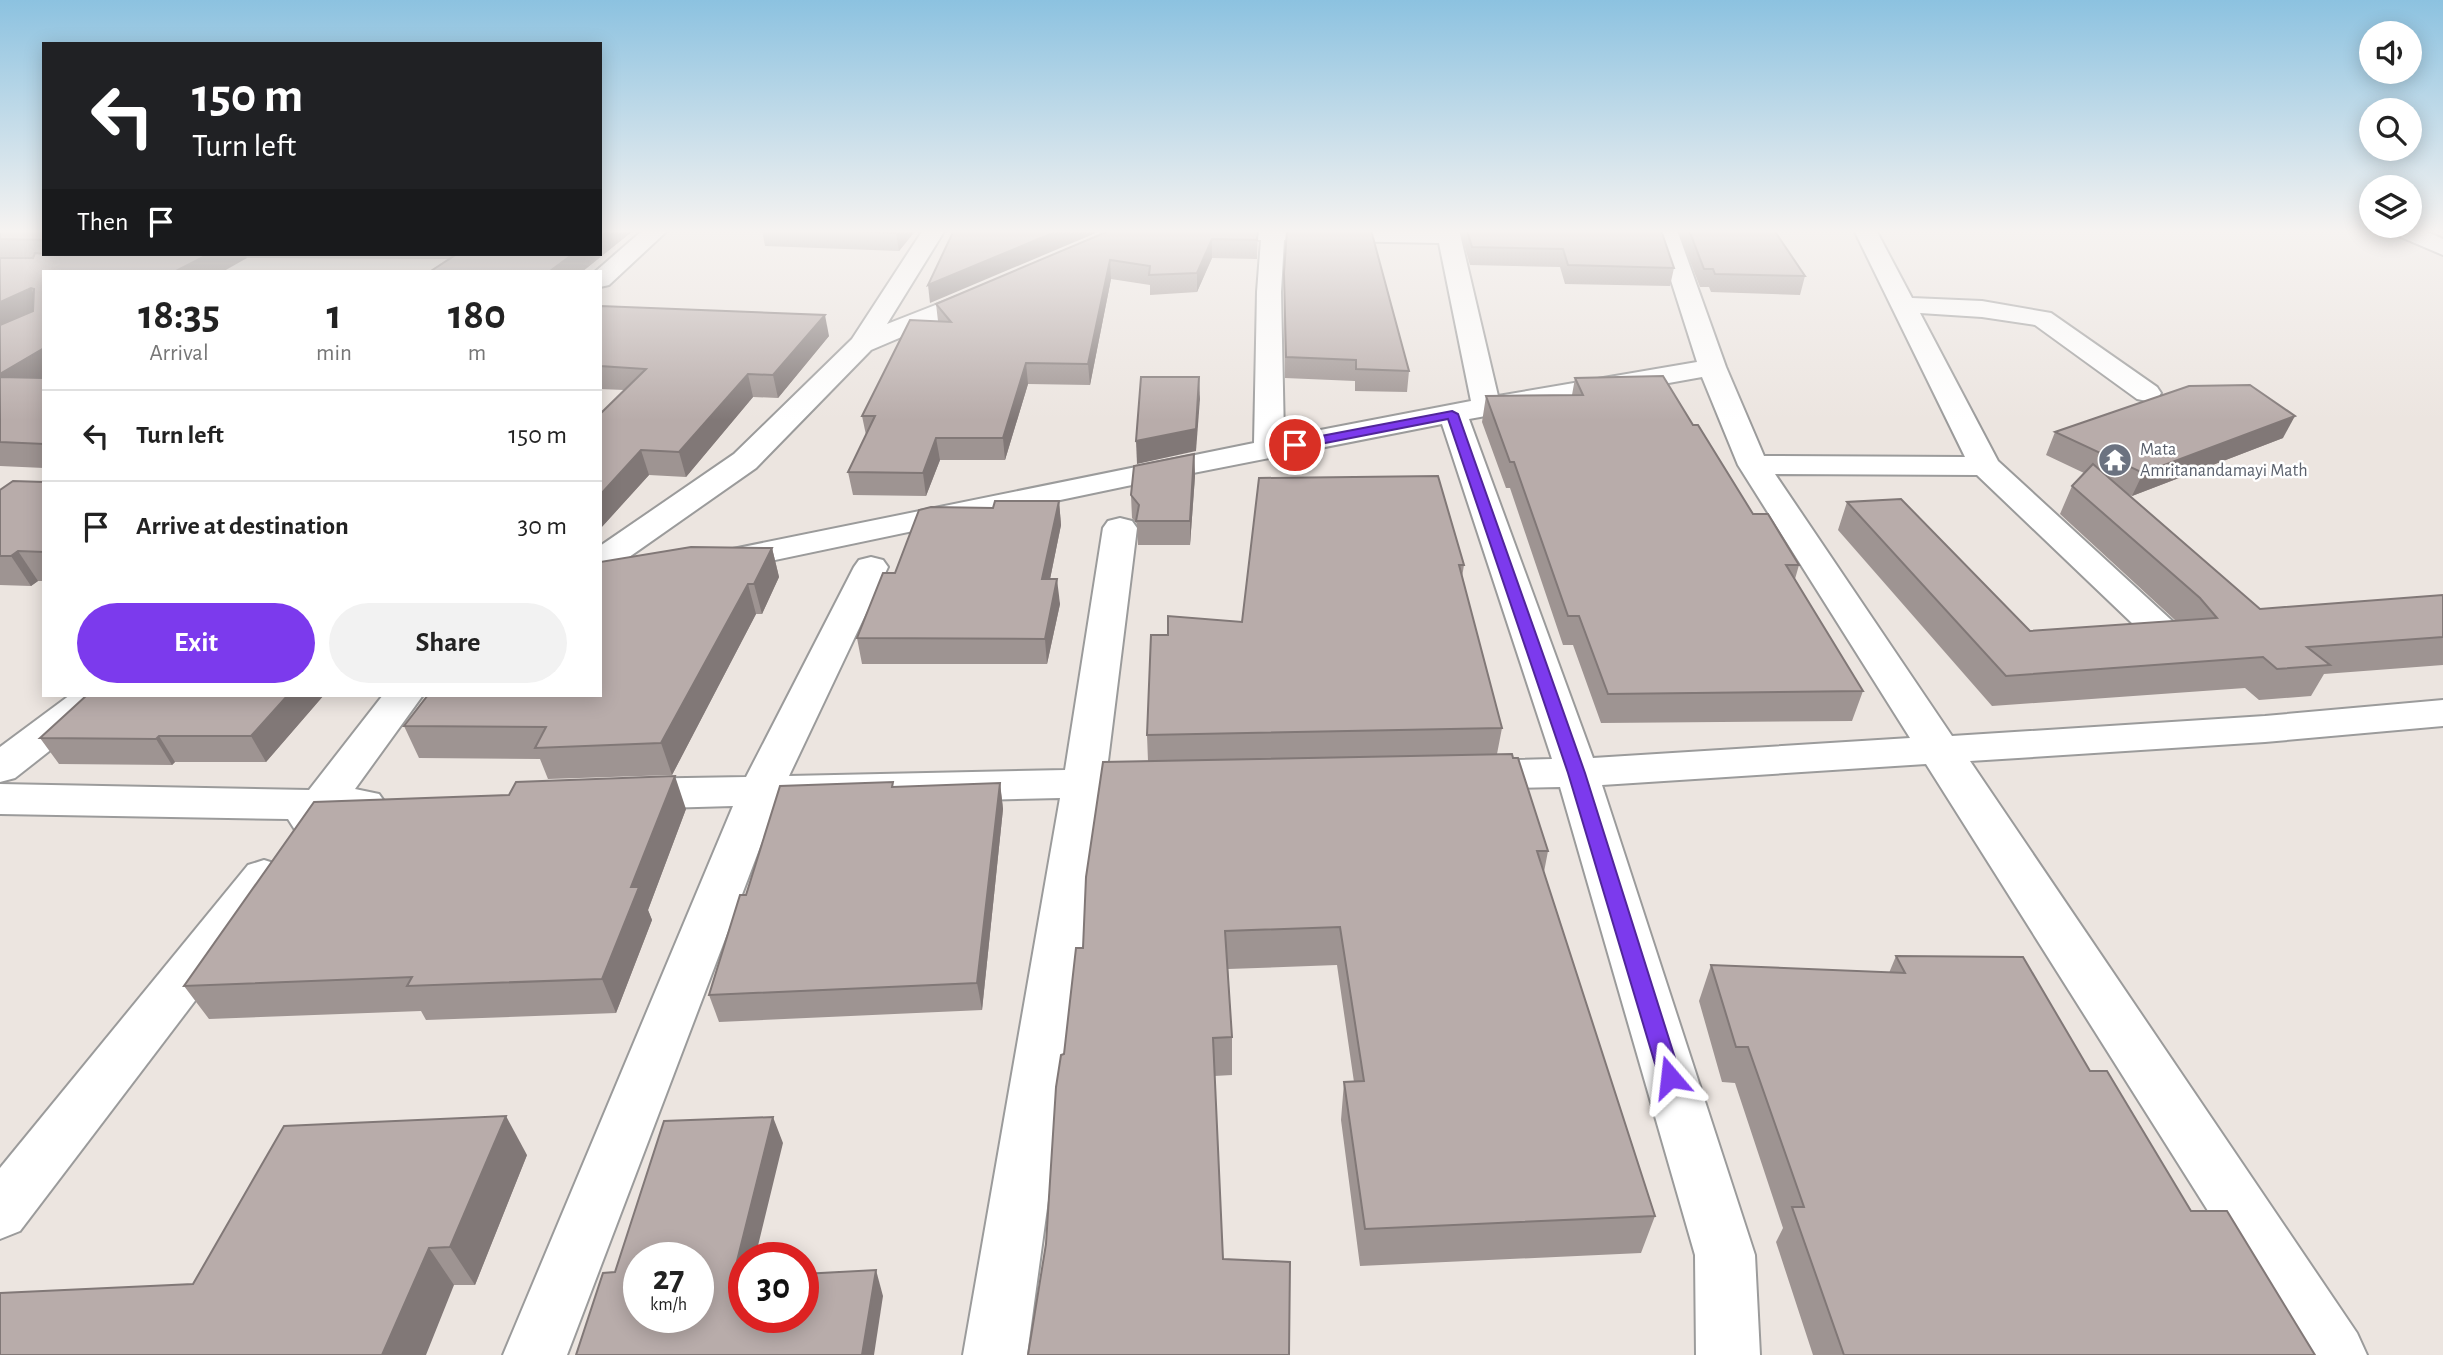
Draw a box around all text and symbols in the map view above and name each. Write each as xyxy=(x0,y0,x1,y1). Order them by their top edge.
map controls xyxy=(2359,21,2422,238)
button: sound xyxy=(2359,21,2422,84)
icon: left xyxy=(77,70,168,161)
text: 150 m xyxy=(192,72,303,121)
button: search xyxy=(2359,98,2422,161)
text: Turn left xyxy=(192,130,296,162)
button: layers xyxy=(2359,175,2422,238)
icon: arrive xyxy=(142,203,180,241)
text: Then xyxy=(77,209,128,235)
text: 18:35 xyxy=(138,294,220,336)
text: 1 xyxy=(326,294,342,336)
text: 180 xyxy=(448,294,506,336)
text: Arrival xyxy=(149,342,209,365)
text: min xyxy=(316,342,352,365)
text: m xyxy=(468,342,486,365)
pin xyxy=(1265,415,1325,475)
icon: left xyxy=(77,417,115,455)
text: Turn left xyxy=(136,422,224,448)
text: 150 m xyxy=(508,422,567,448)
icon: arrive xyxy=(1276,426,1314,464)
temple icon: Mata Amritanandamayi Math xyxy=(2096,441,2134,479)
place label: Mata Amritanandamayi Math xyxy=(2140,441,2308,480)
icon: arrive xyxy=(77,508,115,546)
text: Arrive at destination xyxy=(136,513,349,539)
text: 30 m xyxy=(517,513,567,539)
button: Exit xyxy=(77,603,315,683)
button: Share xyxy=(329,603,567,683)
position arrow xyxy=(1633,1040,1707,1114)
speed limit sign: 30 xyxy=(728,1242,819,1333)
text: 27 xyxy=(653,1261,684,1296)
text: km/h xyxy=(650,1296,687,1314)

